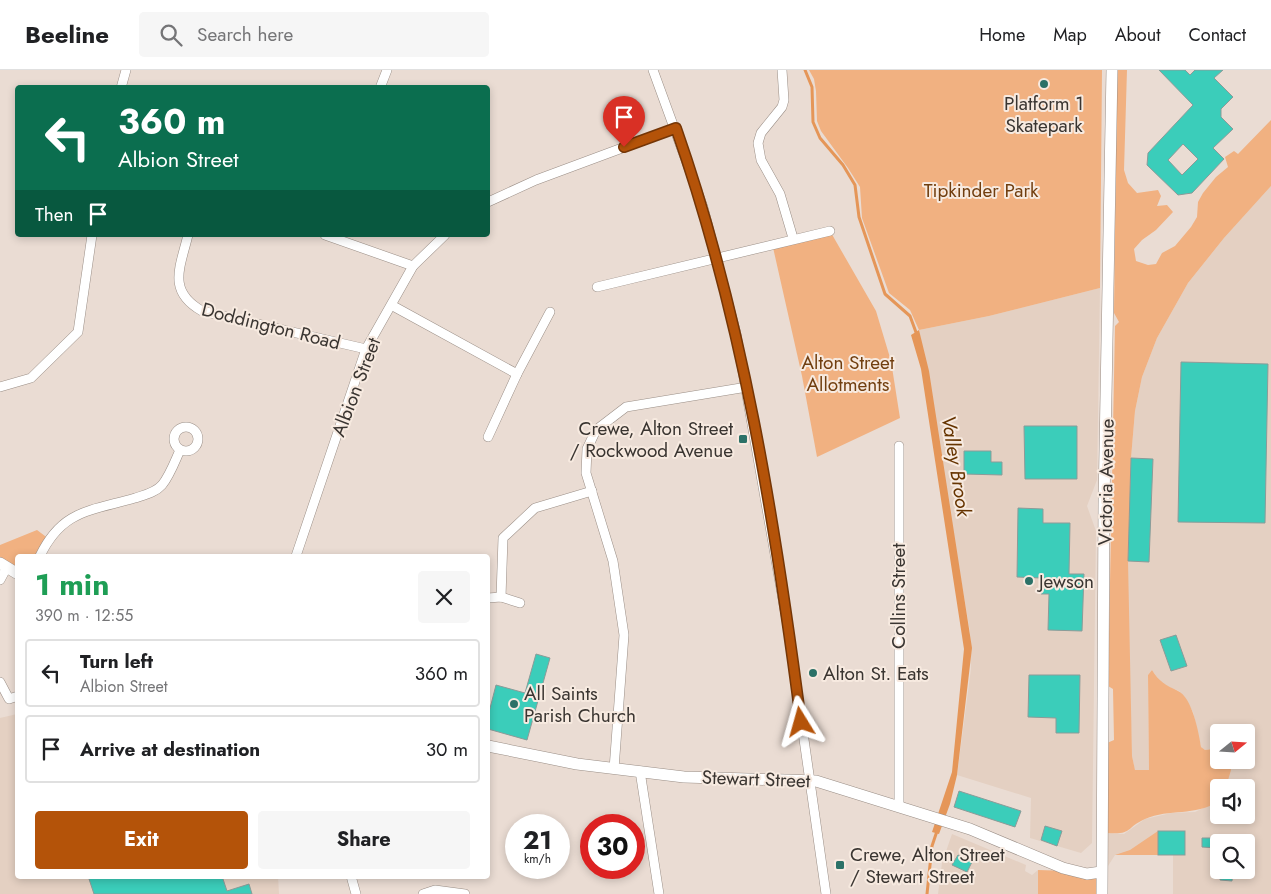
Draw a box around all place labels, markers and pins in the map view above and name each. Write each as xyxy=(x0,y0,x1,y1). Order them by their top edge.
marker: Platform 1 Skatepark xyxy=(1038,78,1050,90)
place label: Platform 1 Skatepark xyxy=(1004,90,1084,139)
pin xyxy=(603,96,645,147)
place label: Crewe, Alton Street / Rockwood Avenue xyxy=(570,415,733,464)
marker: Crewe, Alton Street / Rockwood Avenue xyxy=(737,433,749,445)
place label: Jewson xyxy=(1036,568,1094,595)
marker: Jewson xyxy=(1023,575,1035,587)
place label: Alton St. Eats xyxy=(823,660,929,687)
marker: Alton St. Eats xyxy=(807,667,819,679)
place label: All Saints Parish Church xyxy=(524,680,636,729)
marker: All Saints Parish Church xyxy=(508,698,520,710)
place label: Crewe, Alton Street / Stewart Street xyxy=(850,841,1005,890)
marker: Crewe, Alton Street / Stewart Street xyxy=(834,859,846,871)

